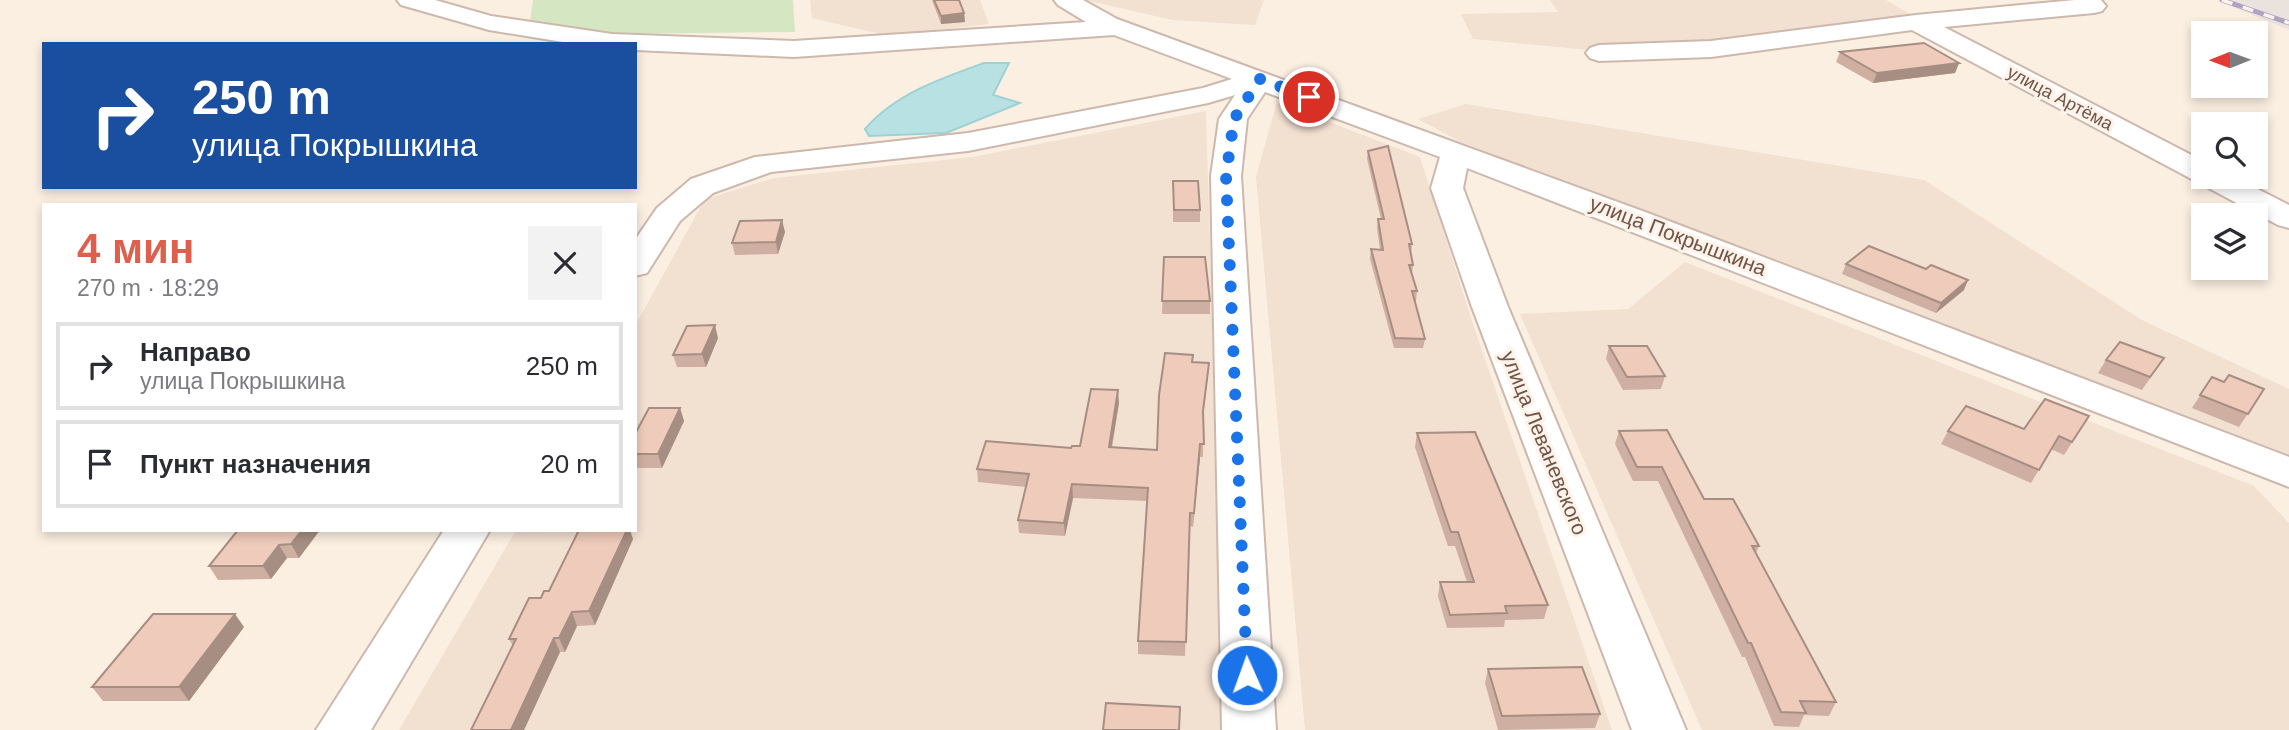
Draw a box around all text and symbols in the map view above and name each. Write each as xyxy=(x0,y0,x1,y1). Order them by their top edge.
north arrow xyxy=(2191,21,2268,98)
map controls xyxy=(2191,21,2268,280)
street label: улица Артёма xyxy=(2004,62,2117,135)
pin xyxy=(1279,67,1339,127)
icon: right xyxy=(77,70,168,161)
text: 250 m xyxy=(192,70,331,124)
icon: arrive xyxy=(1290,78,1328,116)
button: search xyxy=(2191,112,2268,189)
text: улица Покрышкина xyxy=(192,127,477,163)
street label: улица Покрышкина xyxy=(1587,191,1770,280)
button: layers xyxy=(2191,203,2268,280)
text: 4 мин xyxy=(77,225,194,272)
button: close xyxy=(528,226,602,300)
text: 270 m · 18:29 xyxy=(77,275,219,301)
text: Направо xyxy=(140,337,251,367)
icon: right xyxy=(81,347,119,385)
street label: улица Леваневского xyxy=(1497,347,1592,538)
text: 250 m xyxy=(526,351,598,381)
text: улица Покрышкина xyxy=(140,368,345,394)
icon: arrive xyxy=(81,445,119,483)
text: Пункт назначения xyxy=(140,449,371,479)
text: 20 m xyxy=(540,449,598,479)
position arrow xyxy=(1210,638,1284,712)

